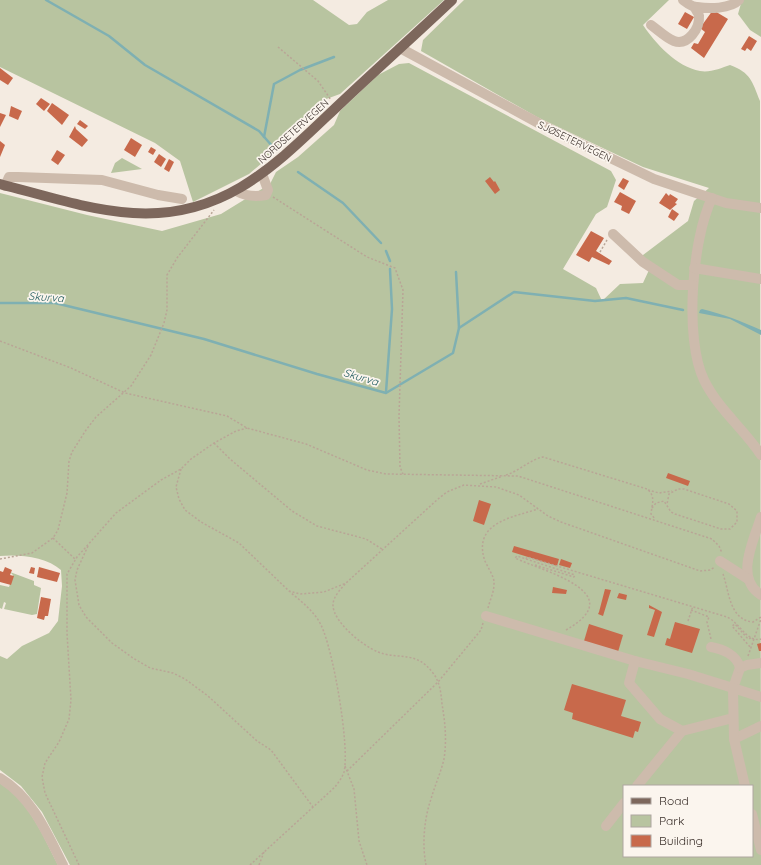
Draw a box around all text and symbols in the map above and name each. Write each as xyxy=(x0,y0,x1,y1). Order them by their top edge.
street label: NORDSETERVEGEN xyxy=(255,96,331,167)
street label: SJØSETERVEGEN xyxy=(536,118,614,165)
water label: Skurva xyxy=(28,289,66,305)
water label: Skurva xyxy=(342,365,381,389)
legend xyxy=(623,785,753,857)
text: Road xyxy=(659,793,689,808)
text: Park xyxy=(659,813,684,828)
text: Building xyxy=(659,833,703,848)

